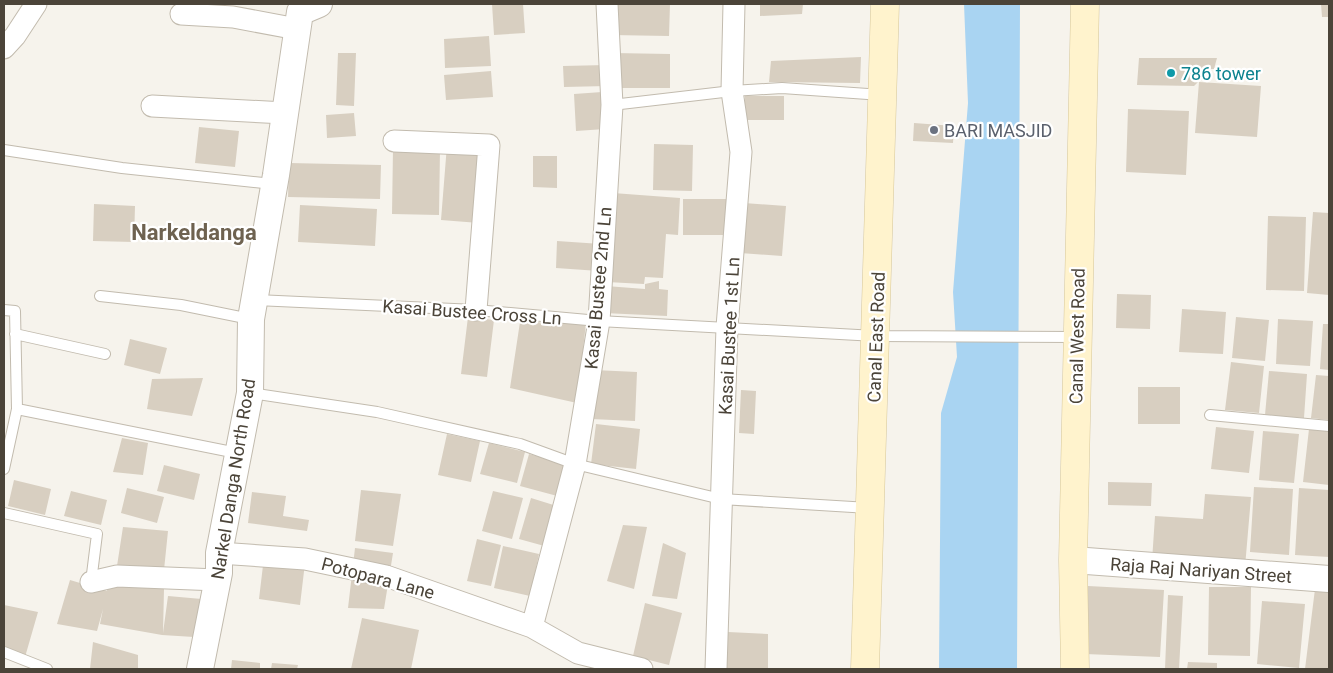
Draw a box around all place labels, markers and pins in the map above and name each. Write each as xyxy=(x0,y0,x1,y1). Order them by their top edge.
place label: 786 tower xyxy=(1181,63,1261,84)
marker: 786 tower xyxy=(1165,67,1177,79)
place label: BARI MASJID xyxy=(944,120,1052,141)
marker: BARI MASJID xyxy=(928,124,940,136)

